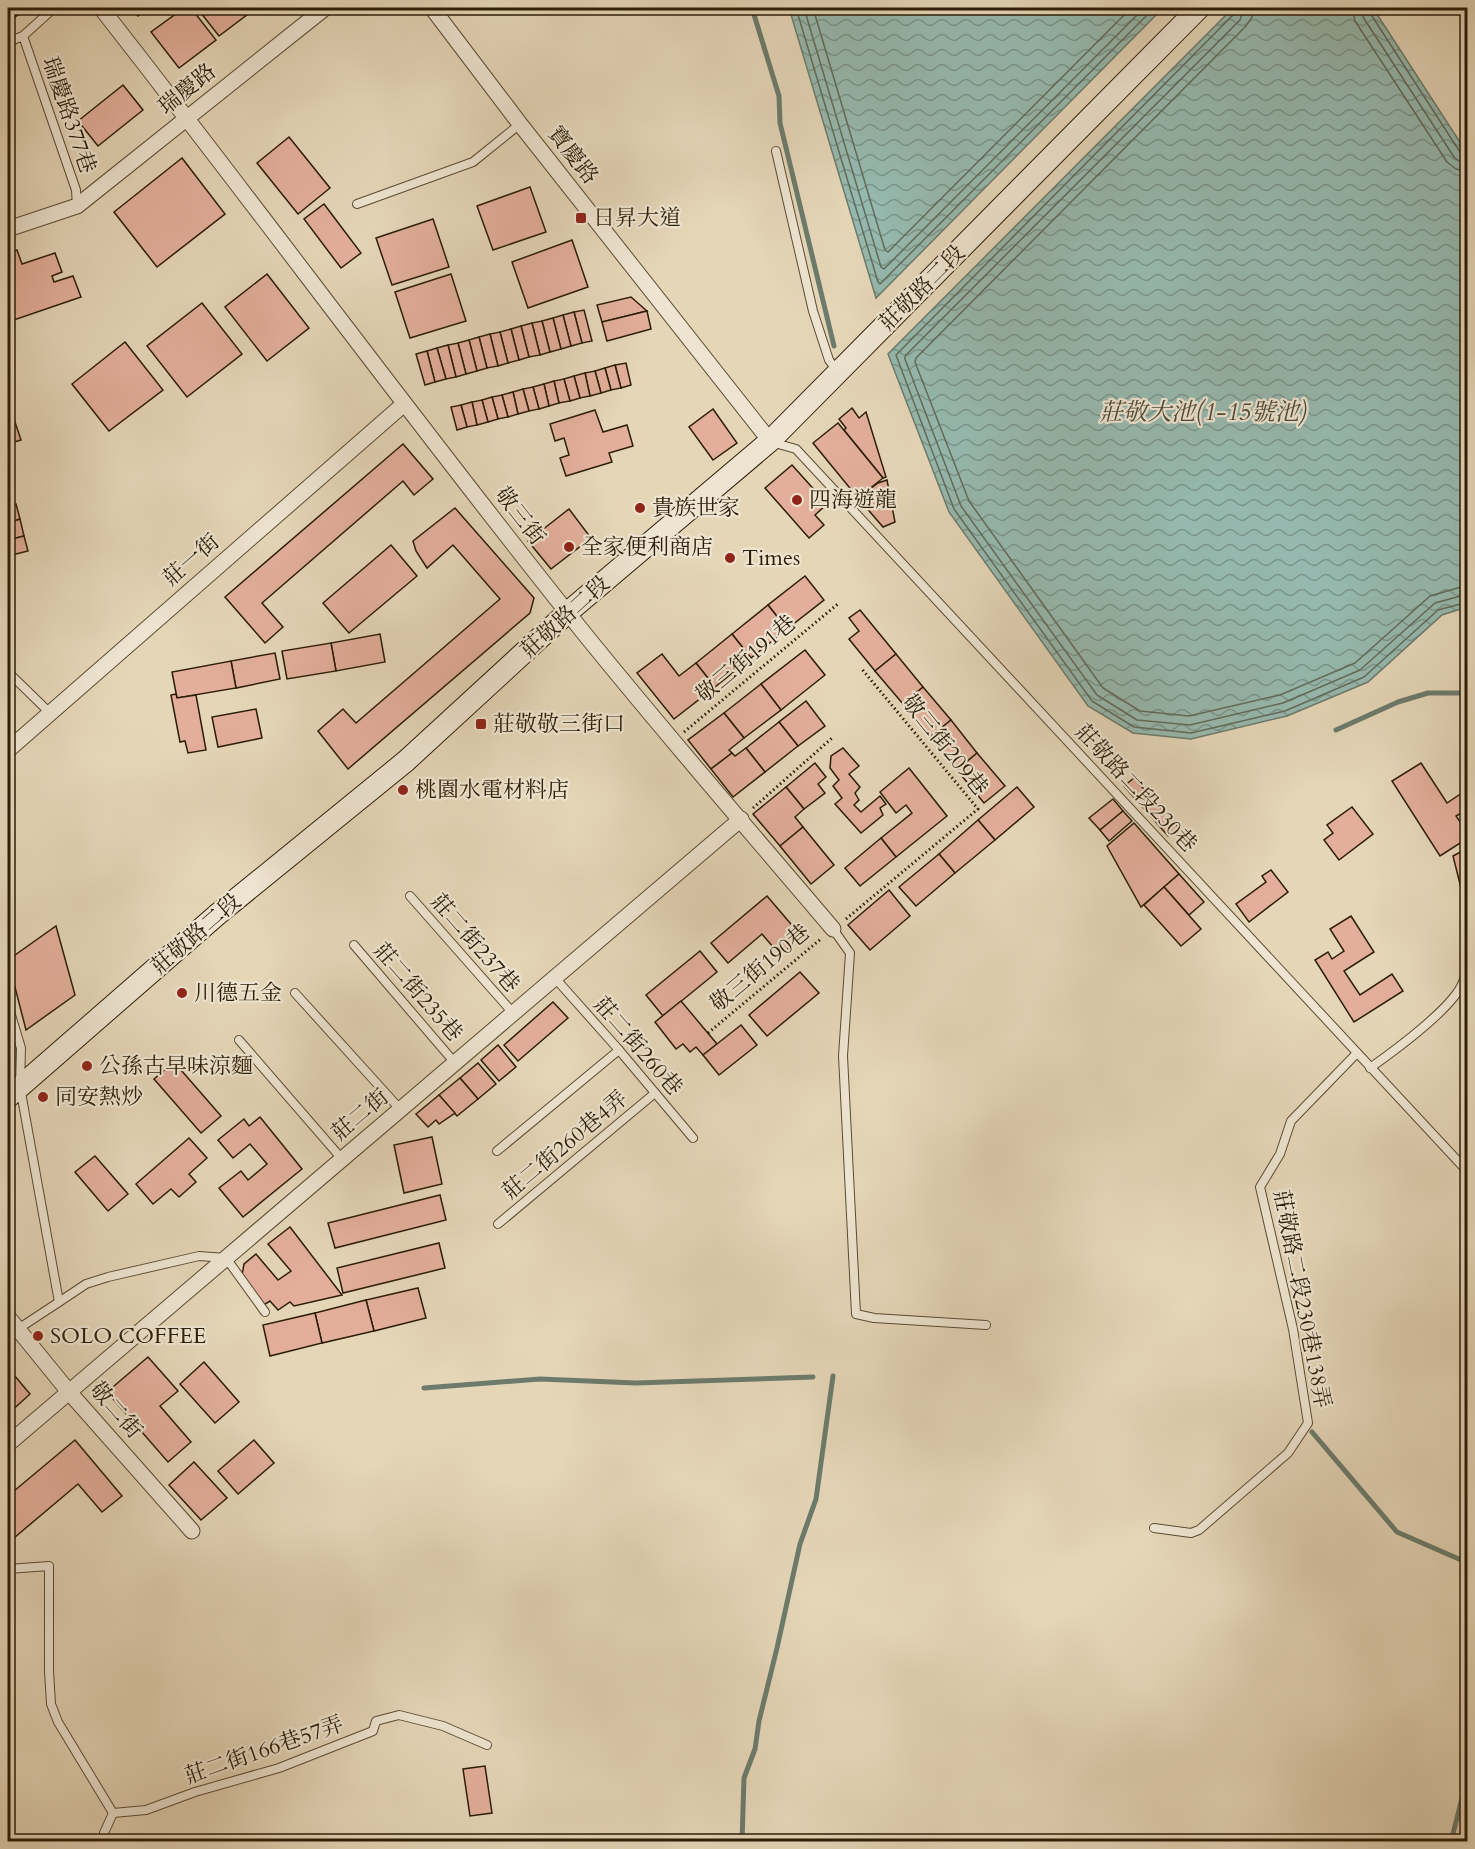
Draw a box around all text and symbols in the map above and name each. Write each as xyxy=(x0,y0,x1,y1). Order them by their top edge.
street label: 瑞慶路377巷 xyxy=(35,53,103,177)
street label: 瑞慶路 xyxy=(152,57,222,121)
street label: 寶慶路 xyxy=(541,120,605,190)
place label: 日昇大道 xyxy=(593,203,681,233)
marker: 日昇大道 xyxy=(574,211,588,225)
street label: 莊敬路二段 xyxy=(872,238,972,338)
water label: 莊敬大池(1-15號池) xyxy=(1099,396,1307,429)
street label: 敬三街 xyxy=(488,481,552,551)
place label: 四海遊龍 xyxy=(809,485,897,515)
place label: 貴族世家 xyxy=(652,493,740,523)
marker: 四海遊龍 xyxy=(790,493,804,507)
marker: 貴族世家 xyxy=(633,501,647,515)
street label: 莊一街 xyxy=(156,527,226,593)
place label: 全家便利商店 xyxy=(581,532,713,562)
marker: 全家便利商店 xyxy=(562,540,576,554)
place label: Times xyxy=(742,543,800,573)
marker: Times xyxy=(723,551,737,565)
street label: 莊敬路二段 xyxy=(514,569,616,665)
street label: 敬三街191巷 xyxy=(690,608,802,710)
street label: 敬三街209巷 xyxy=(895,688,995,802)
place label: 莊敬敬三街口 xyxy=(493,709,625,739)
marker: 莊敬敬三街口 xyxy=(474,717,488,731)
street label: 莊敬路二段230巷 xyxy=(1068,717,1204,859)
place label: 桃園水電材料店 xyxy=(415,775,569,805)
marker: 桃園水電材料店 xyxy=(396,783,410,797)
street label: 莊敬路二段 xyxy=(145,887,247,981)
street label: 莊二街237巷 xyxy=(424,887,526,999)
street label: 敬三街190巷 xyxy=(704,917,816,1019)
street label: 莊二街235巷 xyxy=(367,936,469,1048)
place label: 川德五金 xyxy=(194,978,282,1008)
marker: 川德五金 xyxy=(175,986,189,1000)
street label: 莊二街260巷 xyxy=(587,990,689,1102)
place label: 公孫古早味涼麵 xyxy=(99,1051,253,1081)
marker: 公孫古早味涼麵 xyxy=(80,1059,94,1073)
place label: 同安熱炒 xyxy=(55,1082,143,1112)
street label: 莊二街 xyxy=(325,1082,395,1148)
street label: 莊二街260巷4弄 xyxy=(496,1084,634,1206)
marker: 同安熱炒 xyxy=(36,1090,50,1104)
street label: 莊敬路二段230巷138弄 xyxy=(1266,1187,1338,1411)
place label: SOLO COFFEE xyxy=(50,1321,206,1351)
marker: SOLO COFFEE xyxy=(31,1329,45,1343)
street label: 敬二街 xyxy=(83,1375,149,1445)
street label: 莊二街166巷57弄 xyxy=(180,1709,348,1791)

